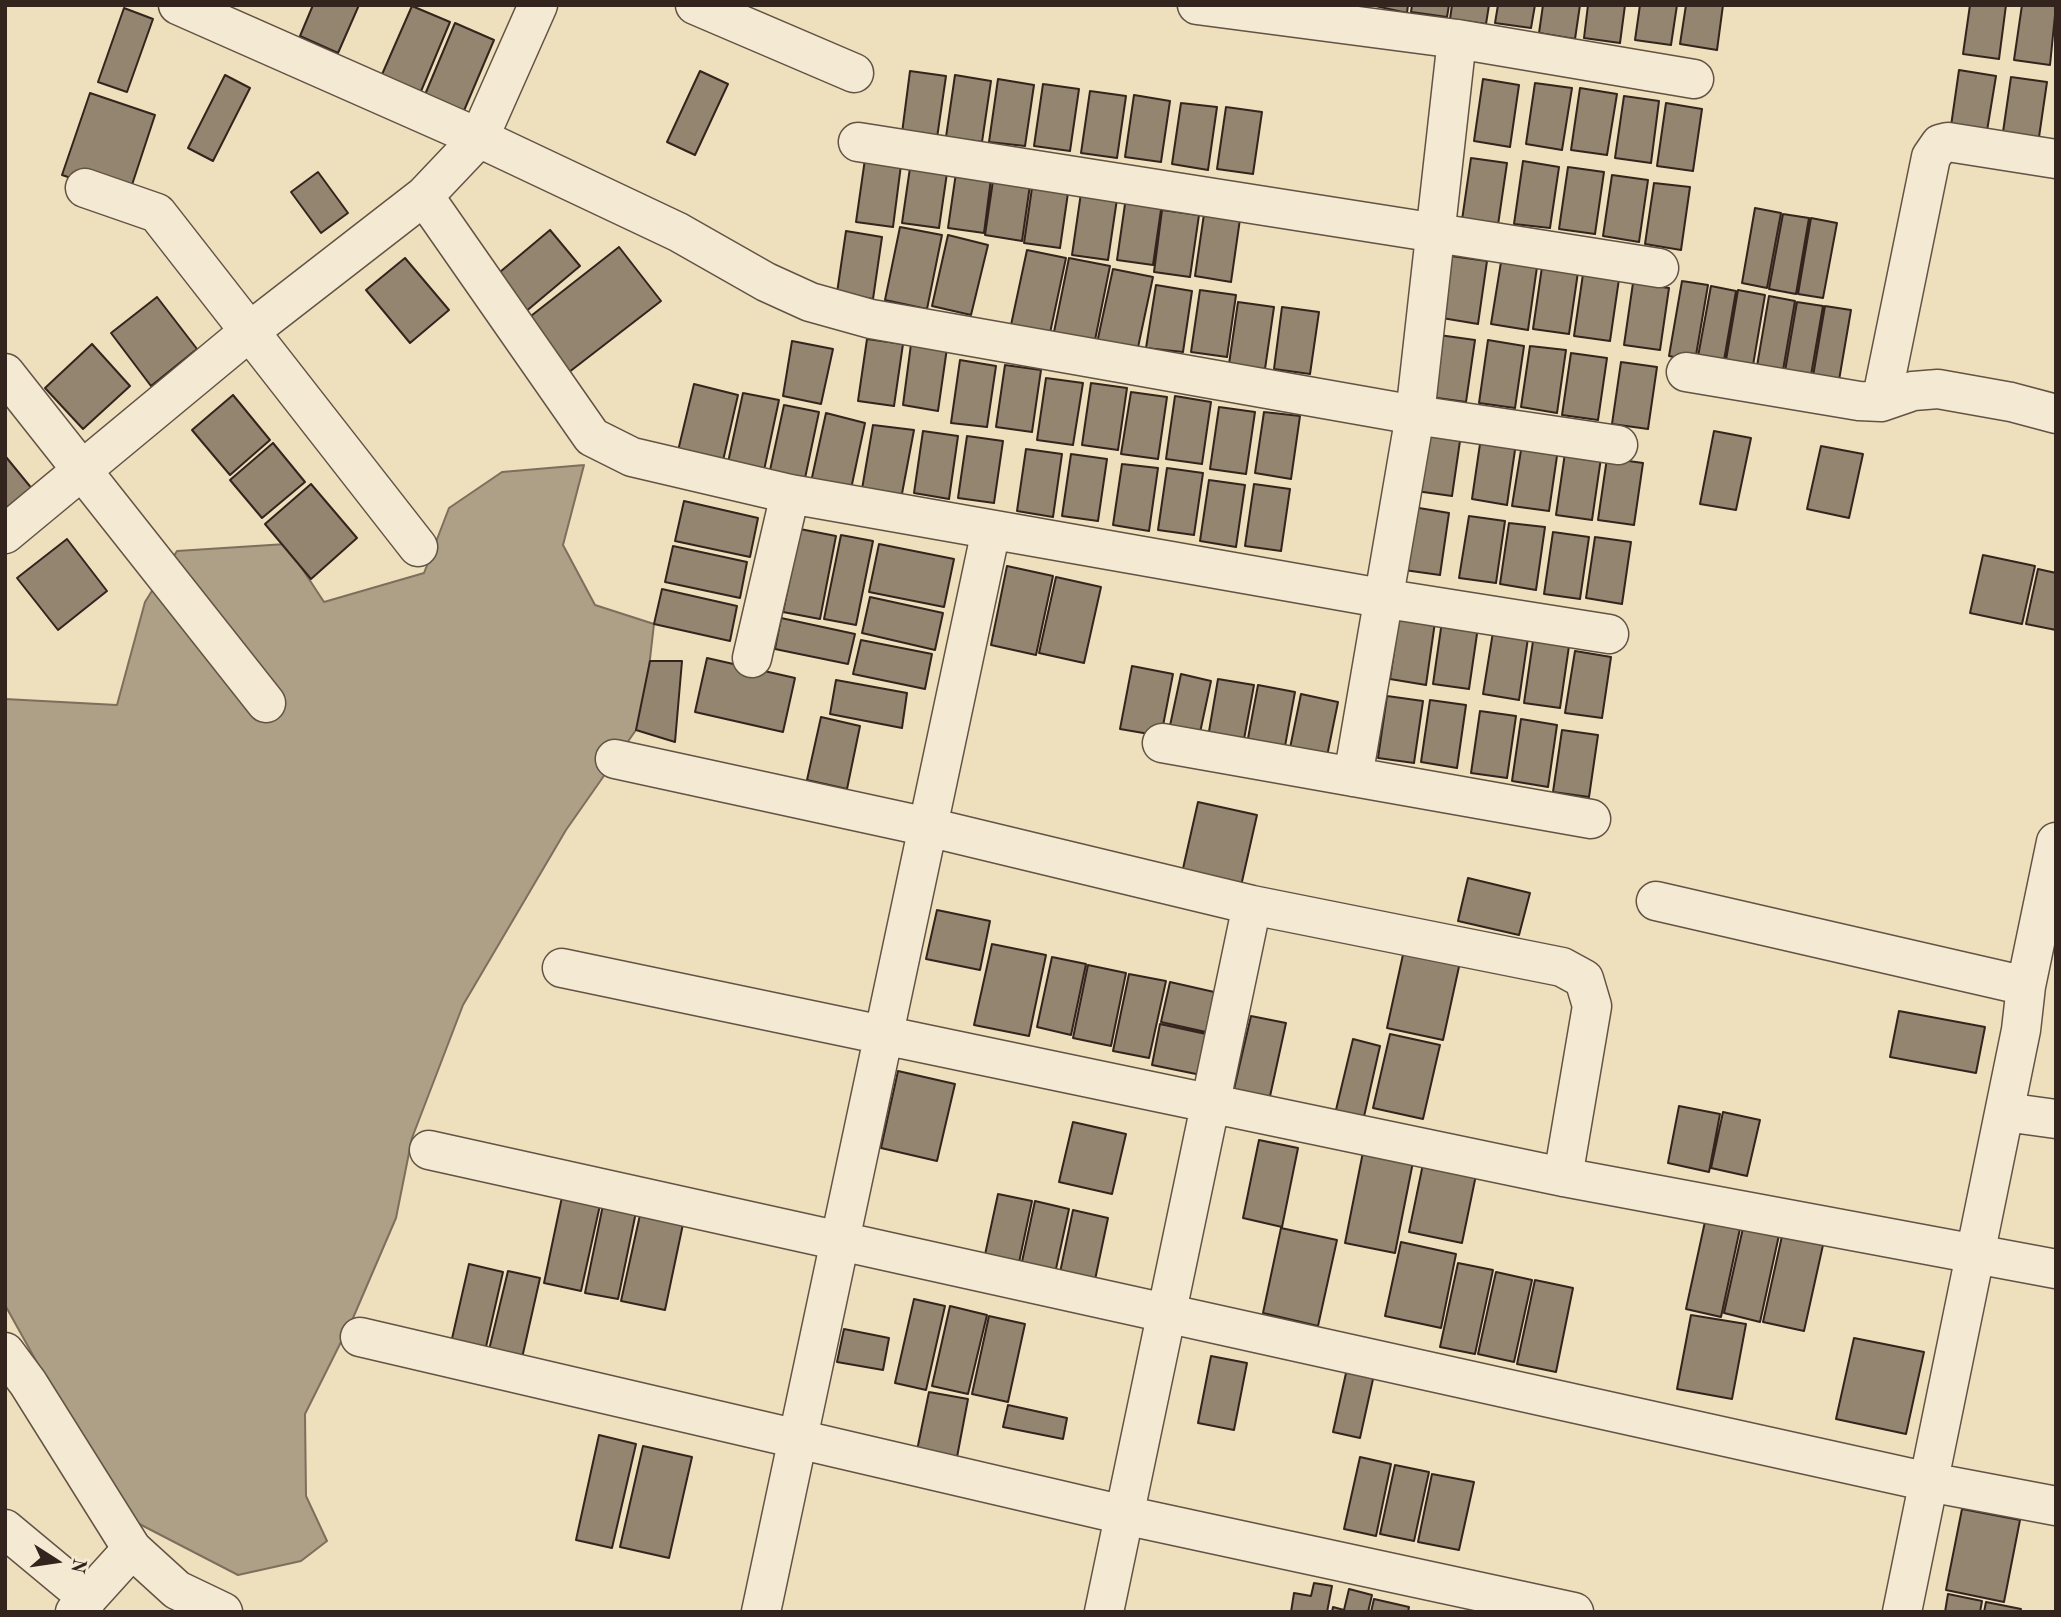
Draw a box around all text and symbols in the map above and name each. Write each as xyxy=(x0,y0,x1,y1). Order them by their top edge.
north arrow xyxy=(21,1526,91,1596)
text: N xyxy=(66,1556,88,1575)

